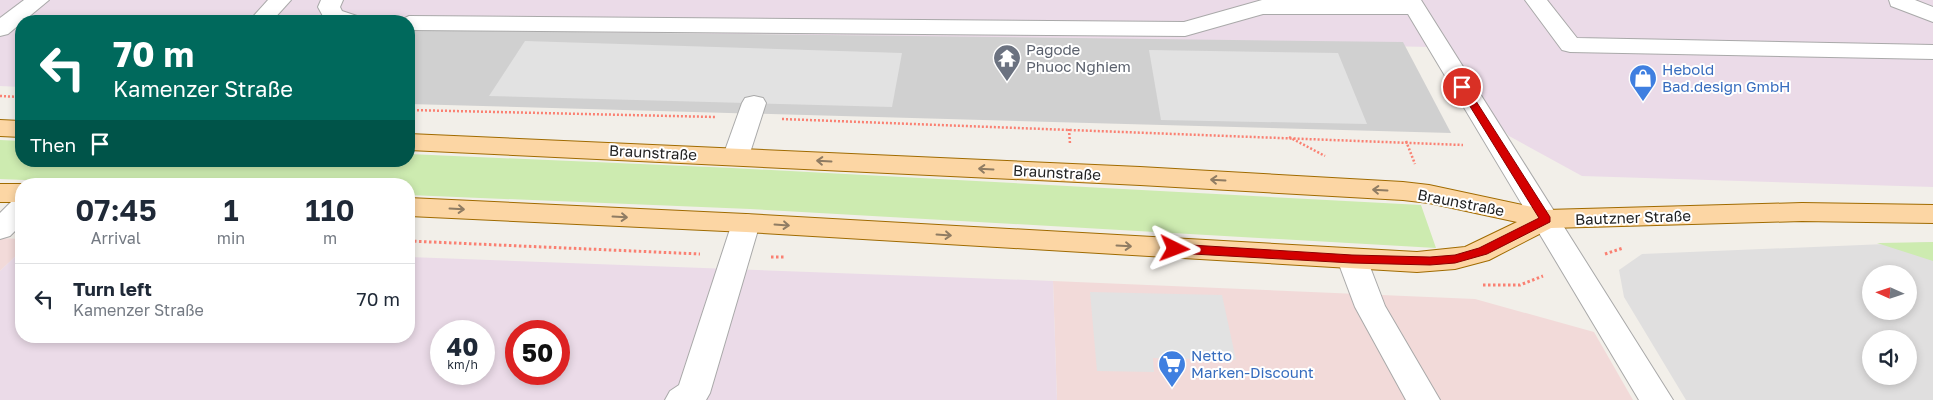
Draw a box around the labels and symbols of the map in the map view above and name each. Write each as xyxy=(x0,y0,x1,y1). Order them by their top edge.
place label: Pagode Phuoc Nghiem xyxy=(1026,40,1131,75)
temple icon: Pagode Phuoc Nghiem xyxy=(992,43,1022,82)
place label: Hebold Bad.design GmbH xyxy=(1662,60,1791,95)
shop icon: Hebold Bad.design GmbH xyxy=(1628,63,1658,102)
pin xyxy=(1441,66,1483,108)
street label: Braunstraße xyxy=(609,141,698,163)
one-way arrow xyxy=(816,156,832,165)
street label: Braunstraße xyxy=(1013,161,1102,183)
one-way arrow xyxy=(978,164,994,173)
one-way arrow xyxy=(1210,176,1226,185)
one-way arrow xyxy=(1373,185,1389,194)
street label: Braunstraße xyxy=(1416,185,1506,219)
one-way arrow xyxy=(449,205,465,214)
street label: Bautzner Straße xyxy=(1575,206,1692,228)
one-way arrow xyxy=(612,212,628,222)
one-way arrow xyxy=(774,221,790,230)
position arrow xyxy=(1148,222,1200,274)
one-way arrow xyxy=(936,230,952,240)
one-way arrow xyxy=(1116,241,1132,250)
north arrow xyxy=(1862,265,1918,320)
speed limit sign: 50 xyxy=(505,320,570,385)
place label: Netto Marken-Discount xyxy=(1191,346,1314,381)
supermarket icon: Netto Marken-Discount xyxy=(1157,349,1187,388)

